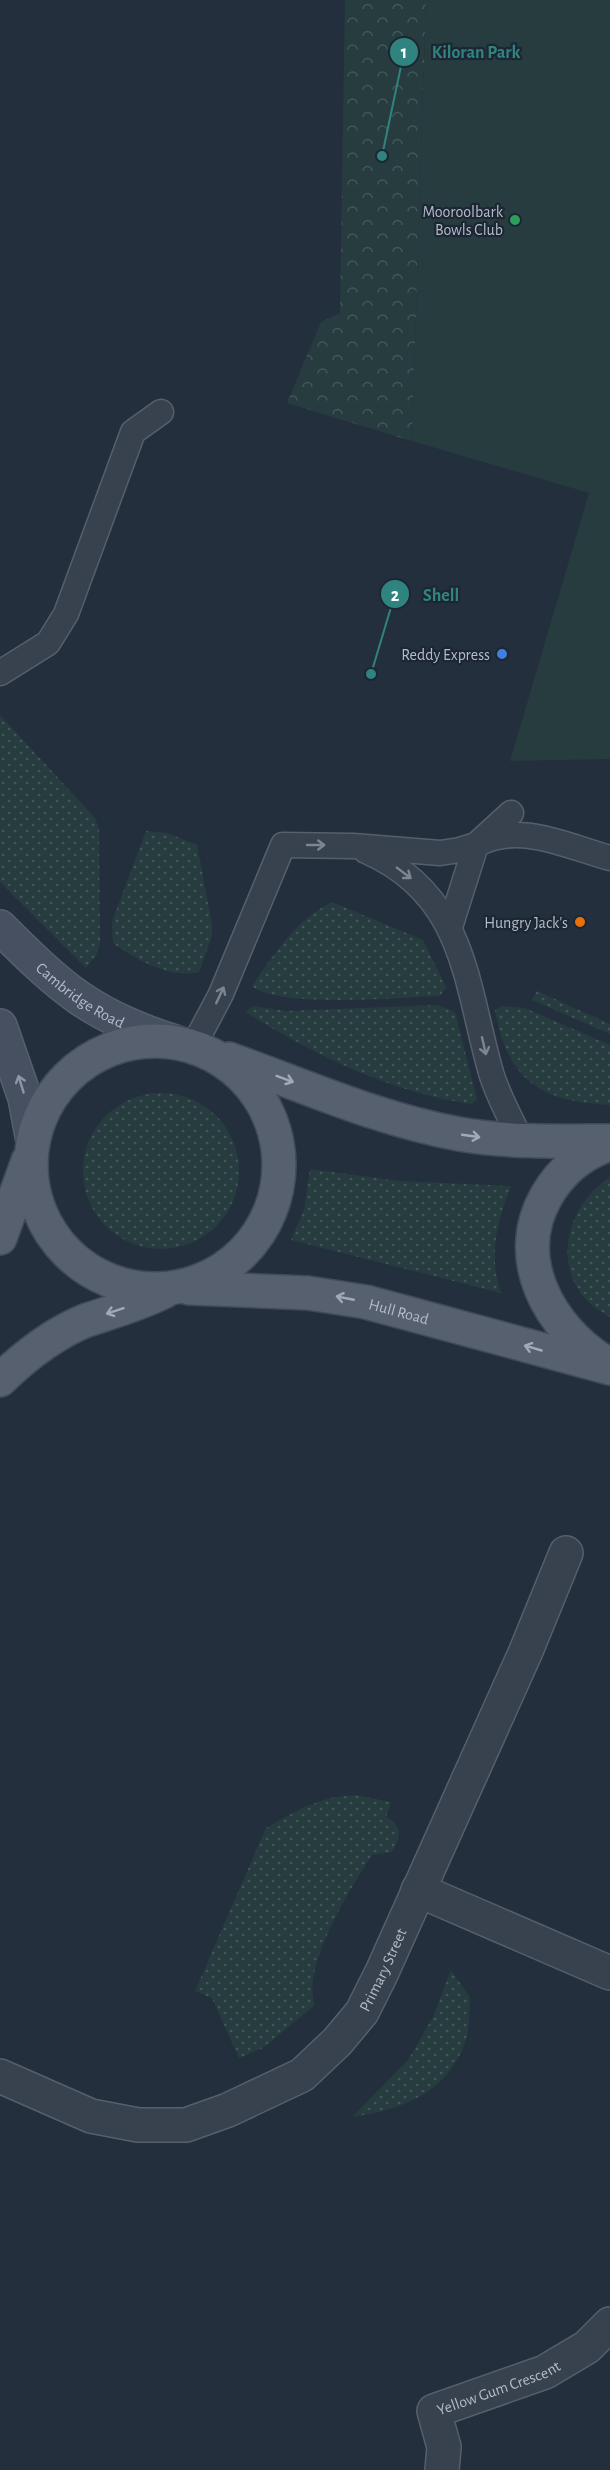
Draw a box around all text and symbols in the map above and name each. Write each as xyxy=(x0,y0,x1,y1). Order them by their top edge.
callout: Kiloran Park xyxy=(389,34,532,70)
text: 1 xyxy=(401,44,407,62)
text: Kiloran Park xyxy=(432,44,520,62)
place label: Mooroolbark Bowls Club xyxy=(422,204,504,238)
marker: Mooroolbark Bowls Club xyxy=(508,213,522,227)
callout: Shell xyxy=(380,576,471,612)
text: 2 xyxy=(391,587,400,605)
text: Shell xyxy=(423,587,459,605)
place label: Reddy Express xyxy=(401,647,490,664)
marker: Reddy Express xyxy=(495,647,509,661)
one-way arrow xyxy=(305,839,325,851)
one-way arrow xyxy=(396,867,412,880)
place label: Hungry Jack's xyxy=(484,915,568,932)
marker: Hungry Jack's xyxy=(573,915,587,929)
street label: Cambridge Road xyxy=(33,960,127,1031)
one-way arrow xyxy=(214,986,226,1004)
one-way arrow xyxy=(479,1036,491,1055)
one-way arrow xyxy=(15,1075,26,1094)
one-way arrow xyxy=(275,1075,294,1086)
one-way arrow xyxy=(461,1130,481,1141)
one-way arrow xyxy=(335,1292,355,1303)
street label: Hull Road xyxy=(367,1296,430,1328)
one-way arrow xyxy=(107,1307,125,1318)
one-way arrow xyxy=(524,1342,543,1354)
street label: Primary Street xyxy=(357,1926,410,2014)
street label: Yellow Gum Crescent xyxy=(435,2358,563,2418)

